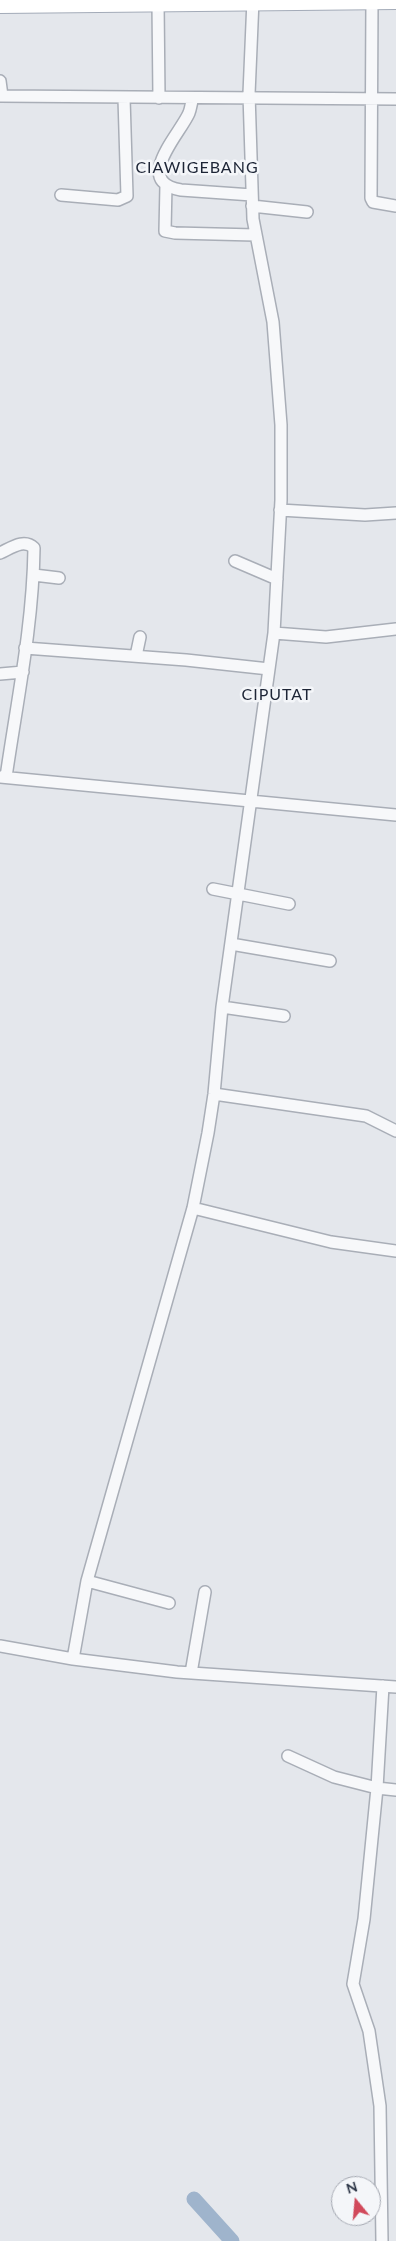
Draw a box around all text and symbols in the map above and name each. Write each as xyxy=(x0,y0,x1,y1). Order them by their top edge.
district label: CIAWIGEBANG xyxy=(134,158,260,178)
district label: CIPUTAT xyxy=(241,685,313,705)
north arrow xyxy=(331,2176,381,2226)
text: N xyxy=(344,2177,359,2197)

